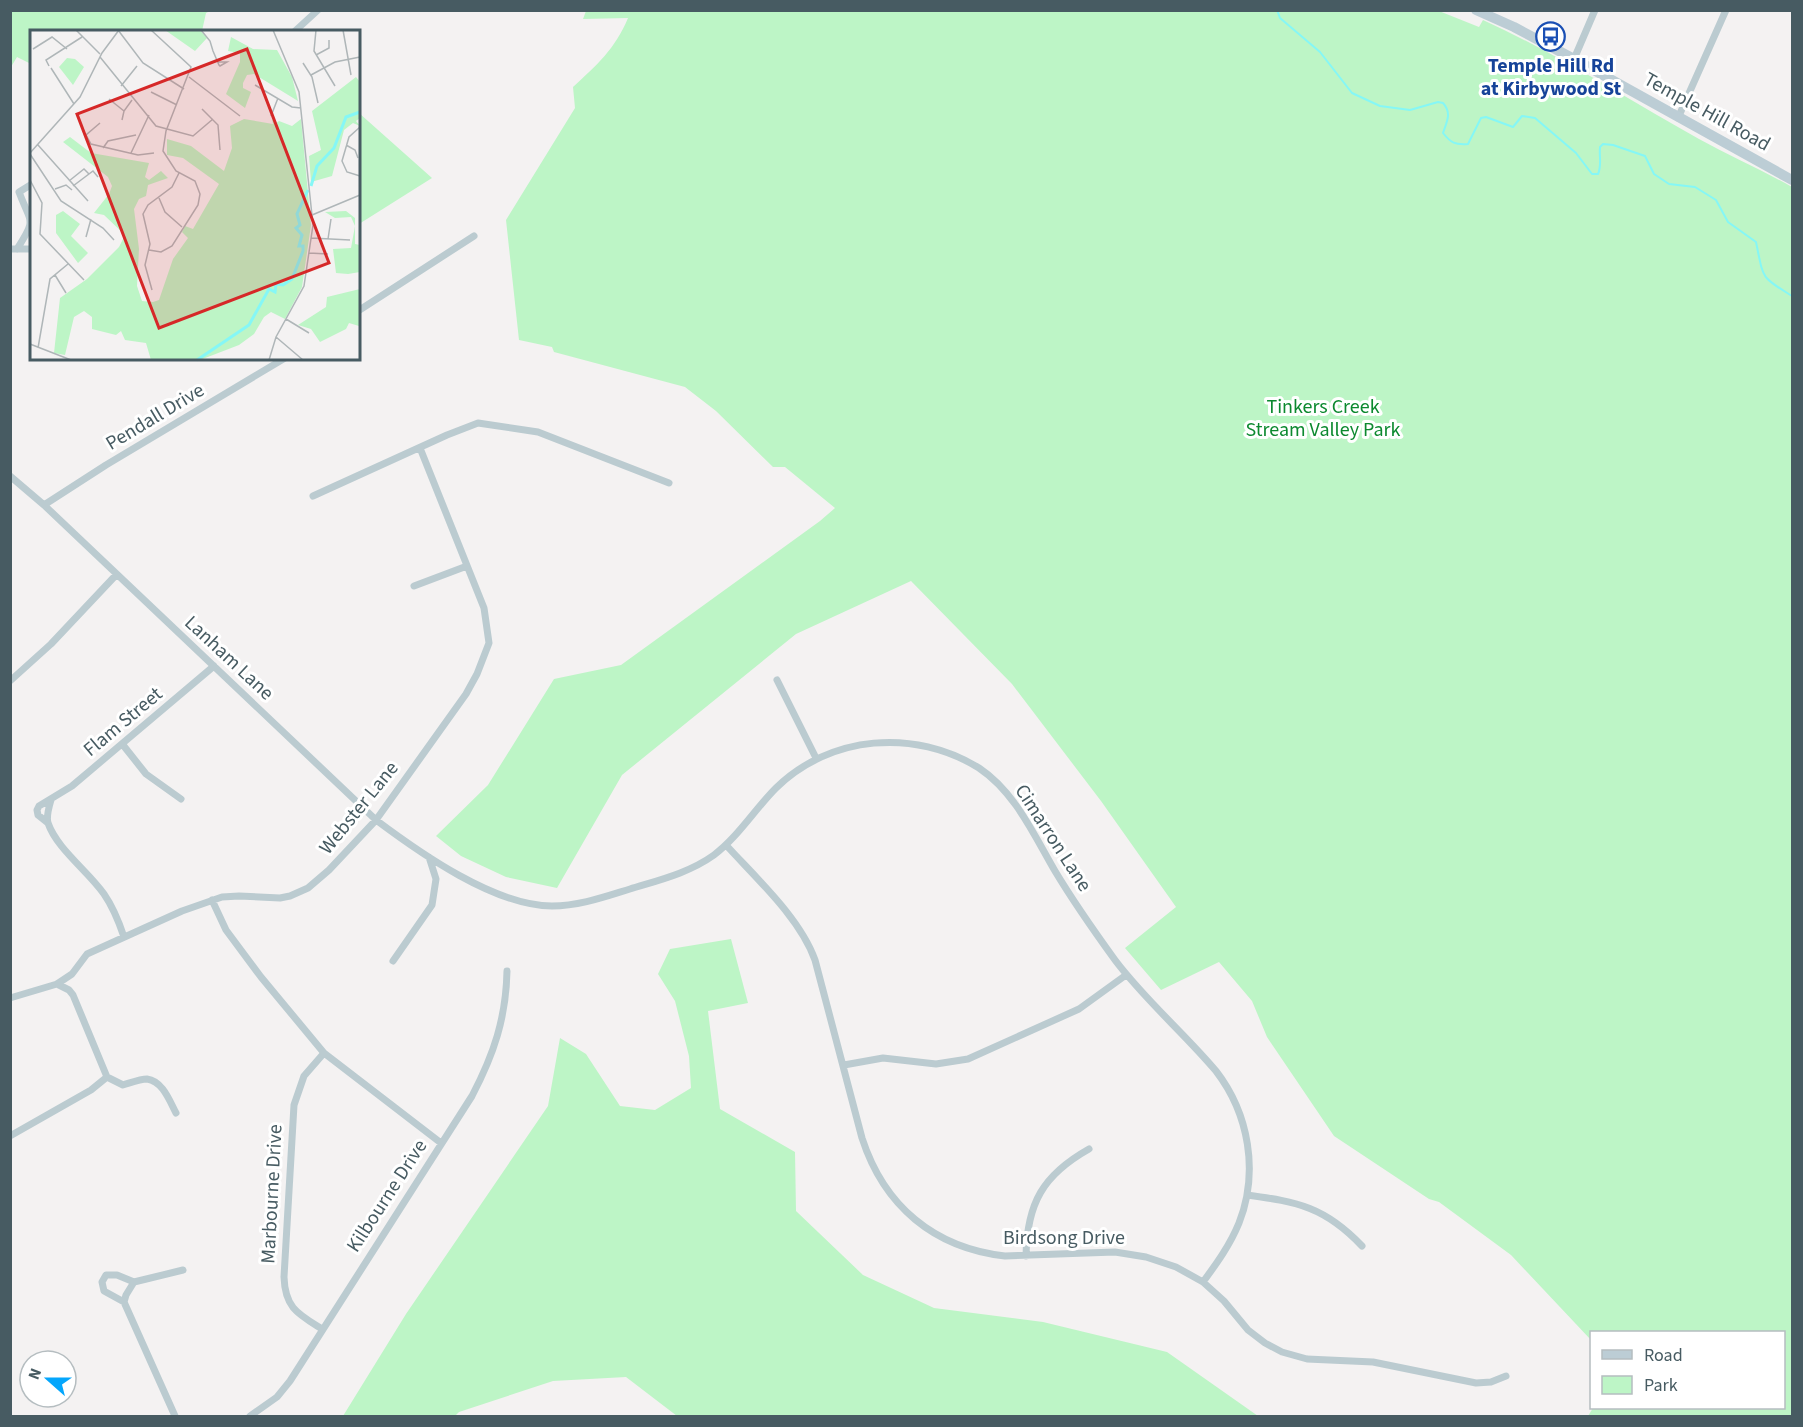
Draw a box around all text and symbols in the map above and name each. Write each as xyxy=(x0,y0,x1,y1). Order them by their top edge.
bus stop icon: Temple Hill Rd at Kirbywood St xyxy=(1535,20,1567,52)
inset map xyxy=(30,30,360,360)
place label: Temple Hill Rd at Kirbywood St xyxy=(1481,52,1622,103)
street label: Temple Hill Road xyxy=(1639,66,1775,158)
street label: Pendall Drive xyxy=(100,377,210,457)
park label: Tinkers Creek Stream Valley Park xyxy=(1246,393,1401,444)
street label: Lanham Lane xyxy=(178,609,280,707)
street label: Flam Street xyxy=(77,680,169,763)
street label: Webster Lane xyxy=(313,755,405,861)
street label: Cimarron Lane xyxy=(1008,779,1098,897)
street label: Marbourne Drive xyxy=(254,1124,290,1264)
street label: Kilbourne Drive xyxy=(340,1134,434,1258)
street label: Birdsong Drive xyxy=(1003,1224,1125,1252)
legend xyxy=(1590,1331,1785,1409)
text: Road xyxy=(1644,1343,1683,1368)
north arrow xyxy=(18,1349,78,1409)
text: N xyxy=(23,1365,47,1383)
text: Park xyxy=(1644,1373,1678,1398)

